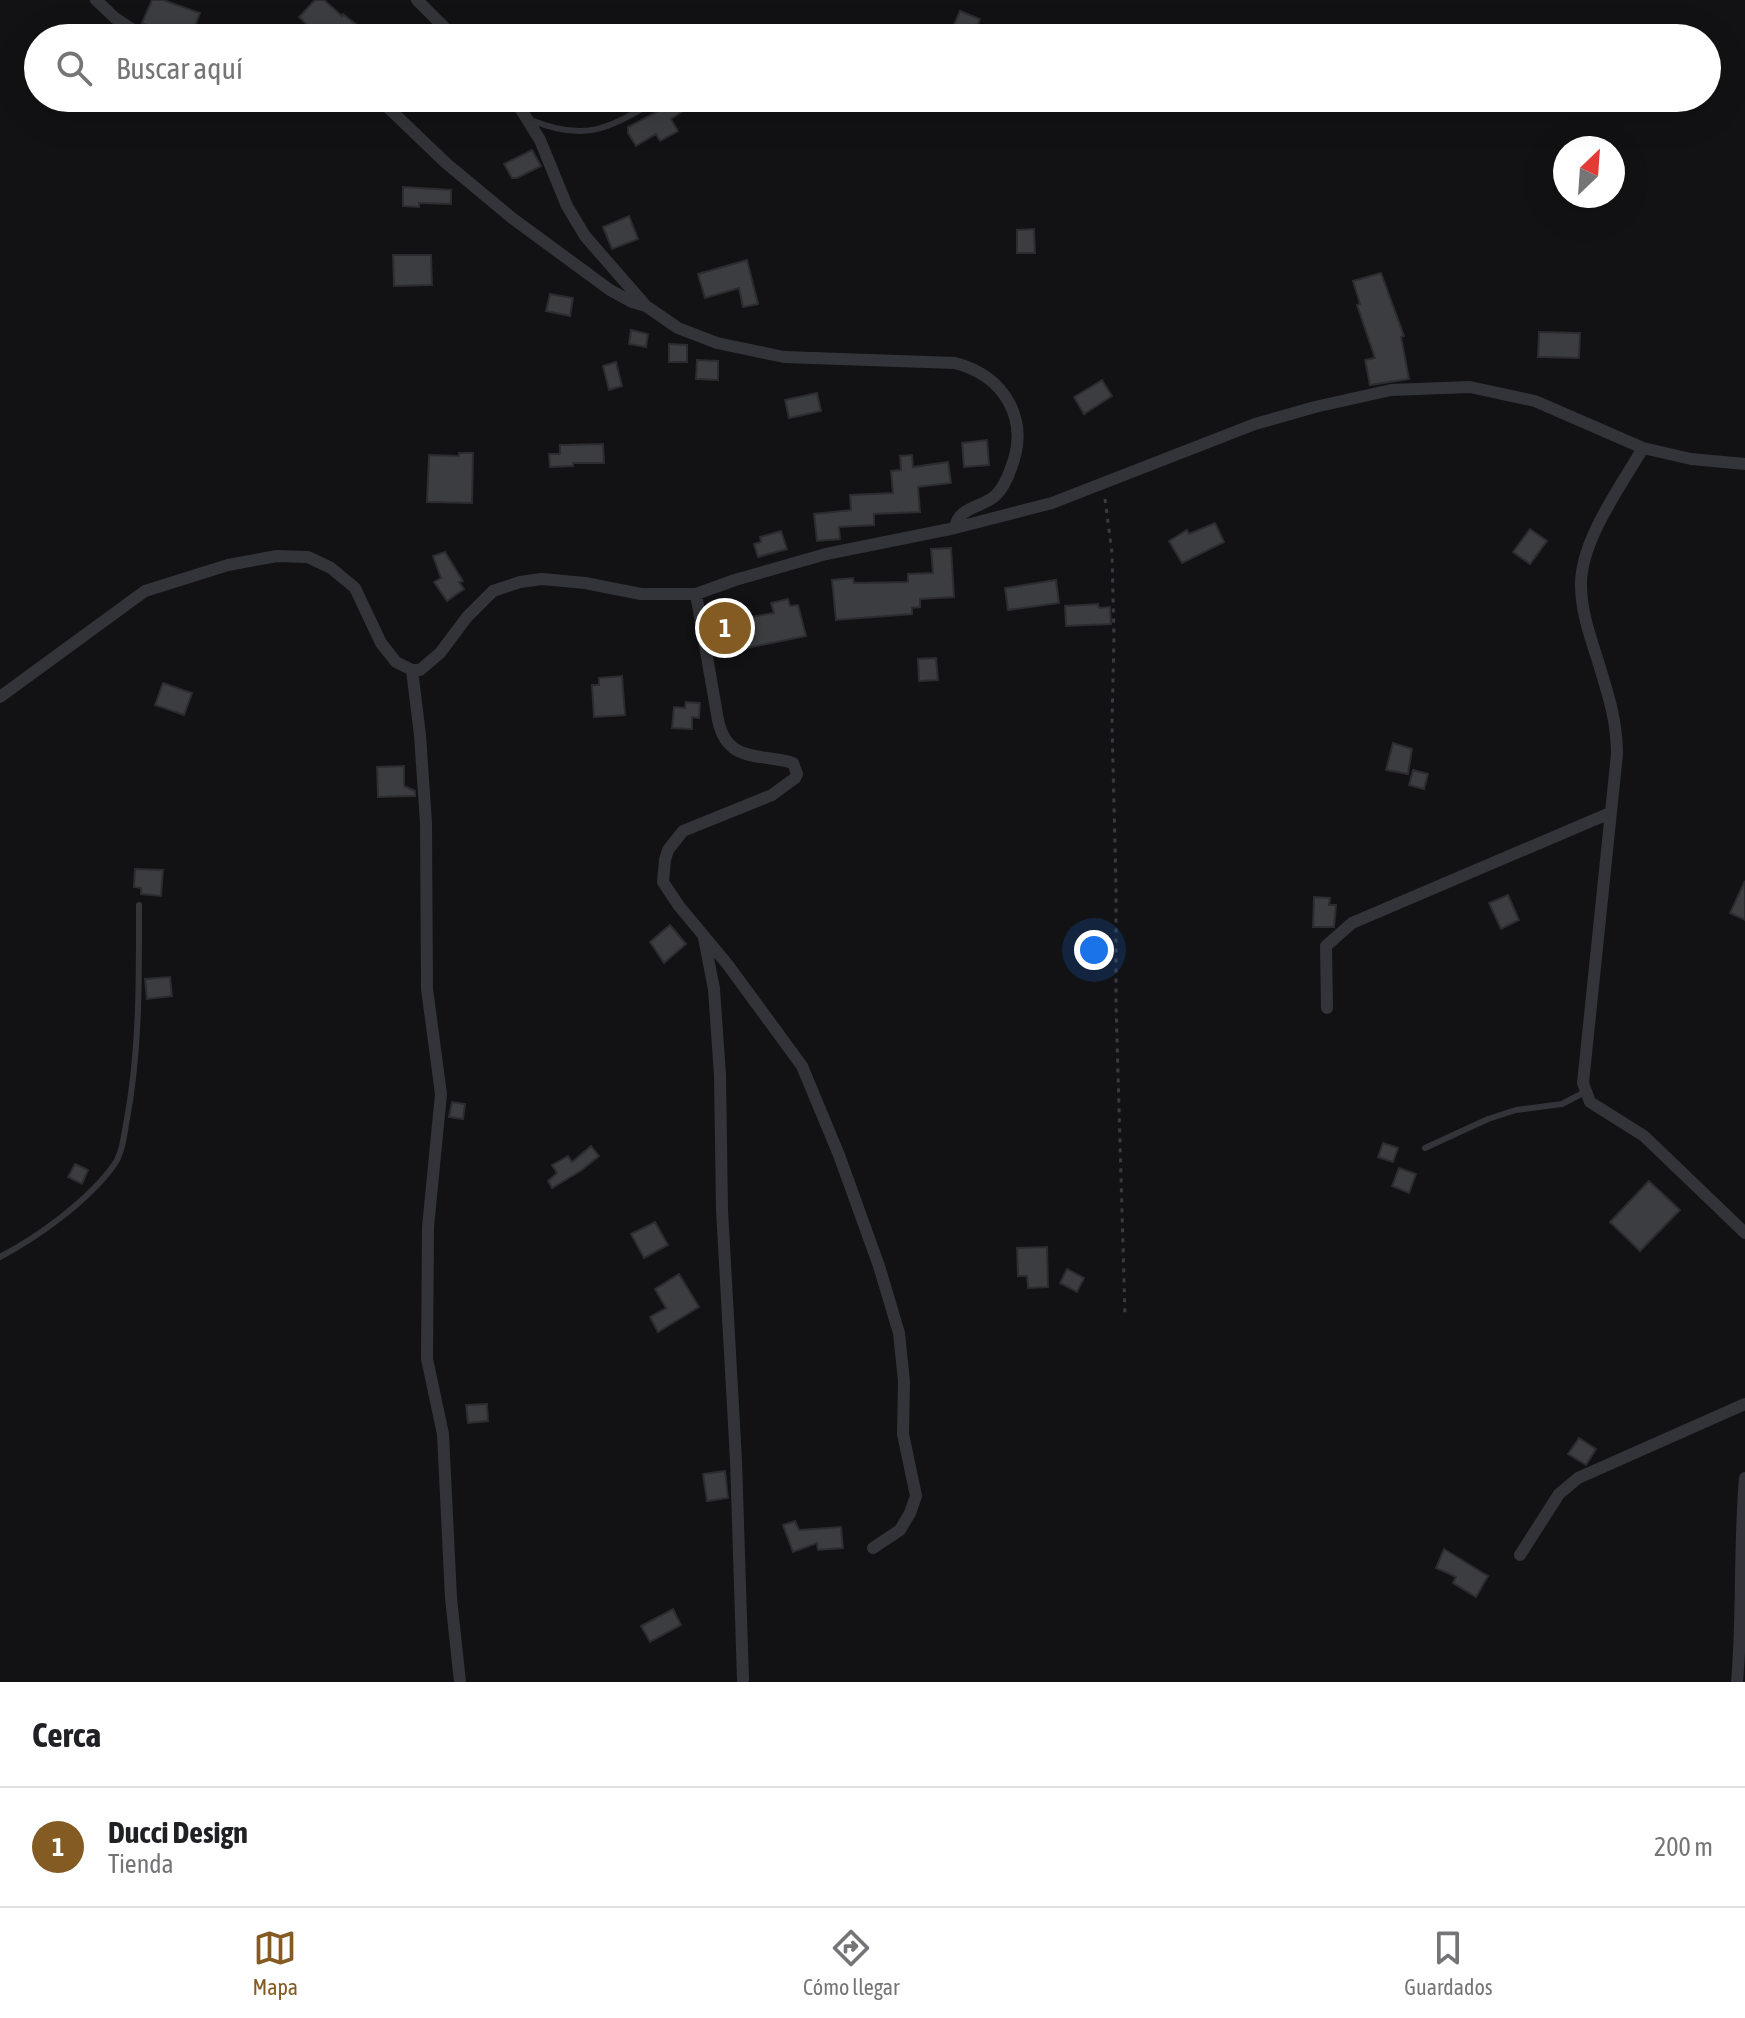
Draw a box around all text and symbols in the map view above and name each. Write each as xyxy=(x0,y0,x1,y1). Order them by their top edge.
search box xyxy=(24,24,1721,112)
icon: search xyxy=(52,46,96,90)
text: Buscar aquí xyxy=(116,51,243,85)
north arrow xyxy=(1553,136,1625,208)
pin: 1 xyxy=(699,598,751,658)
your location xyxy=(1074,930,1114,970)
text: Cerca xyxy=(32,1715,101,1754)
text: Ducci Design xyxy=(108,1815,248,1849)
text: 1 xyxy=(52,1832,64,1862)
text: 200 m xyxy=(1654,1832,1713,1862)
text: Tienda xyxy=(108,1849,174,1879)
tab: Mapa xyxy=(252,1926,298,2000)
tab: Cómo llegar xyxy=(803,1926,900,2000)
tab: Guardados xyxy=(1404,1926,1493,2000)

